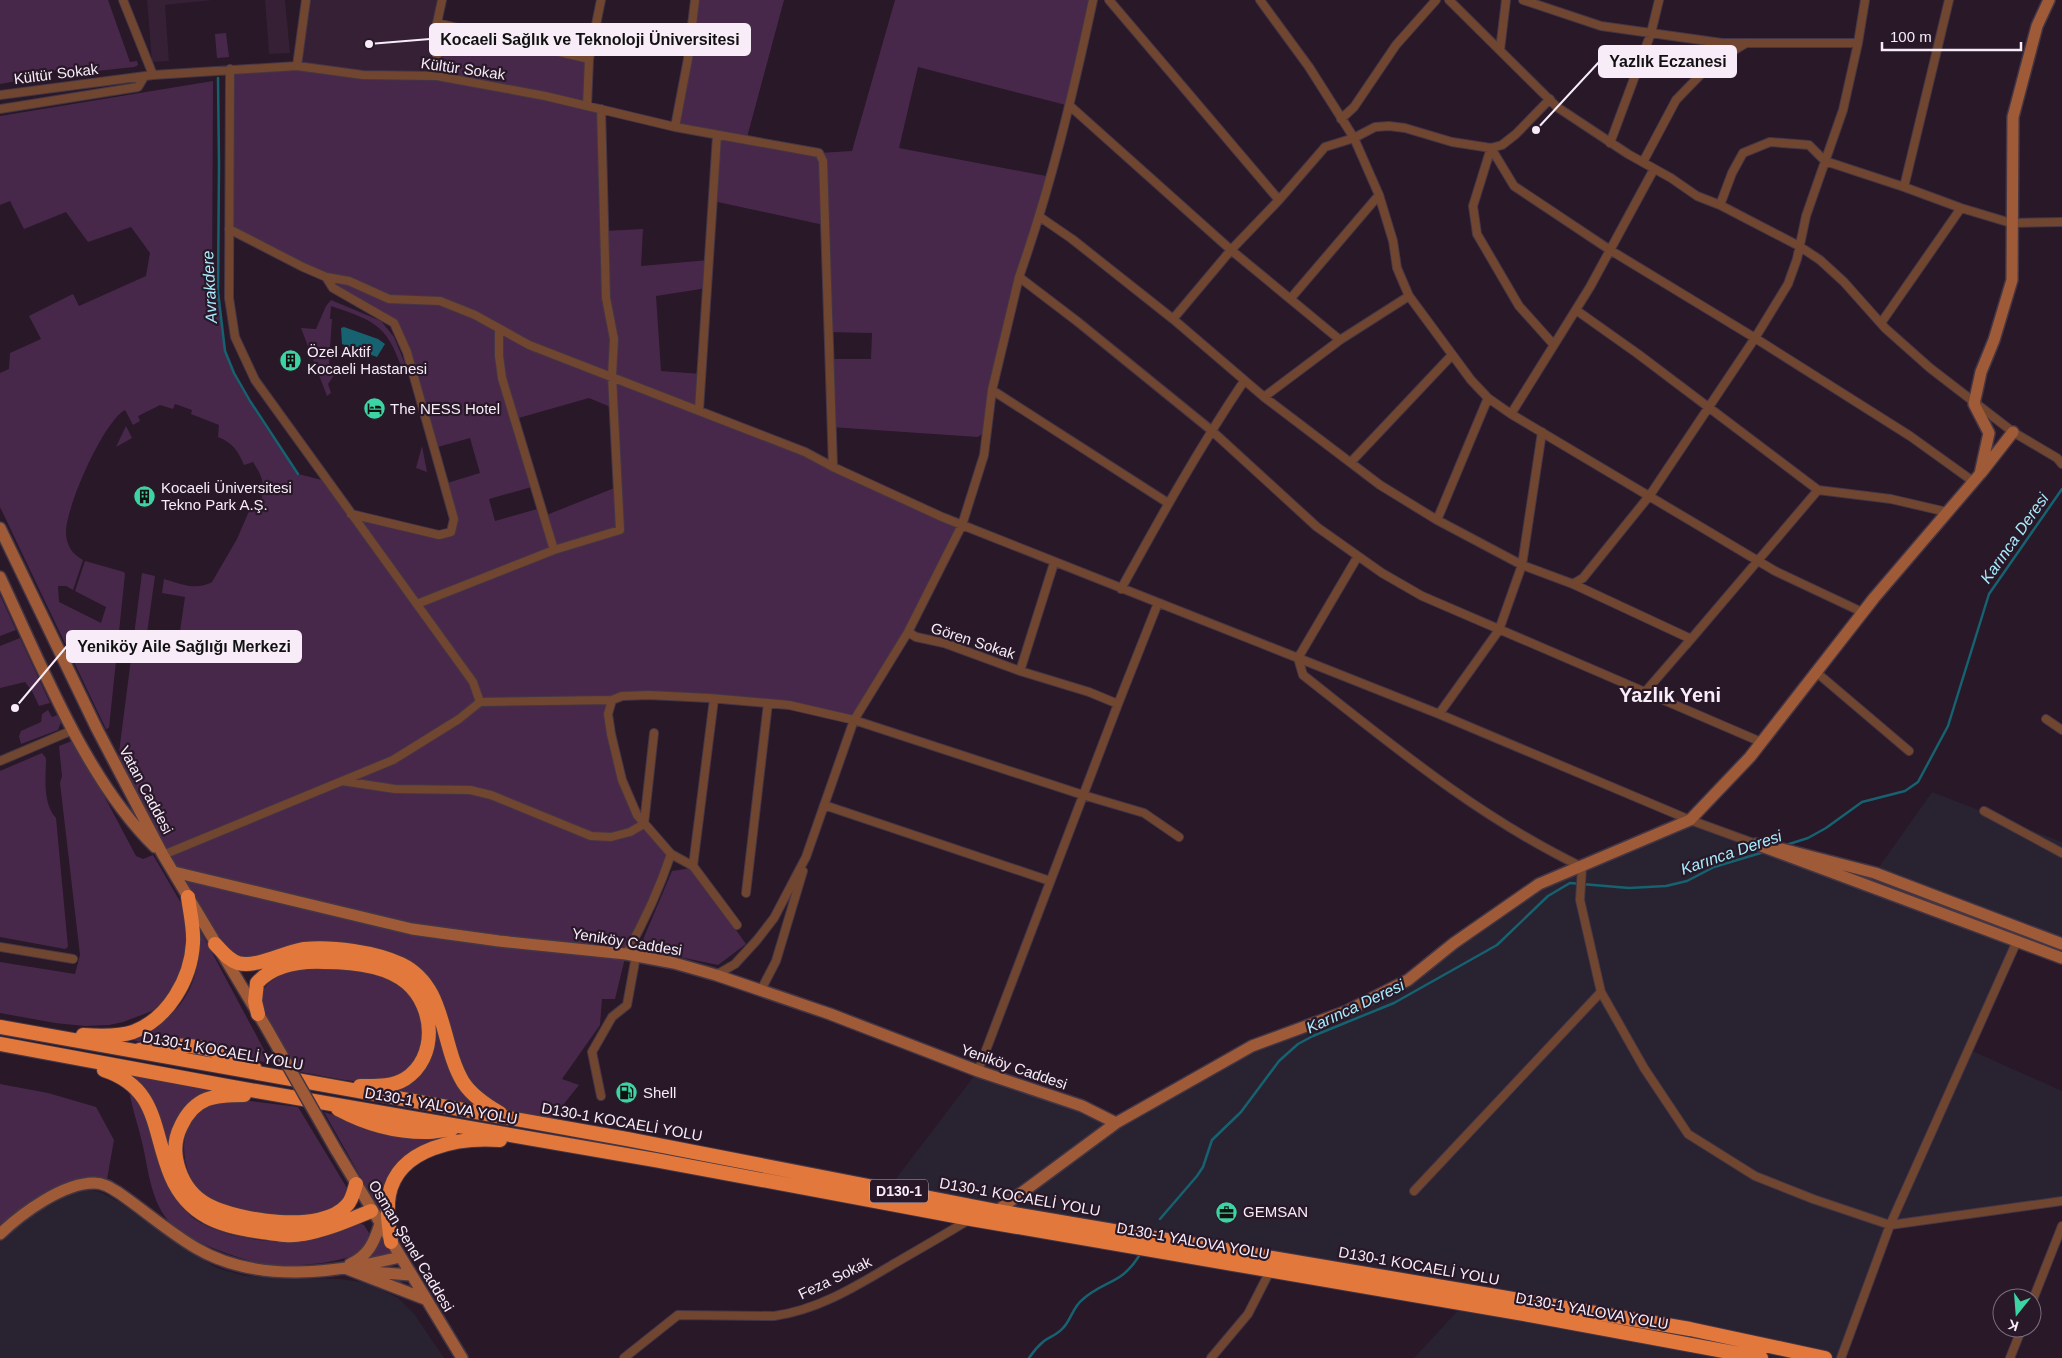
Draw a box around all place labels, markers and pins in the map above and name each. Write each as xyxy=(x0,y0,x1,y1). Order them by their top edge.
callout: Kocaeli Sağlık ve Teknoloji Üniversitesi xyxy=(430,24,750,55)
callout: Yazlık Eczanesi xyxy=(1599,46,1736,77)
place label: Özel Aktif Kocaeli Hastanesi xyxy=(307,343,427,377)
building icon: Özel Aktif Kocaeli Hastanesi xyxy=(279,349,303,373)
hotel icon: The NESS Hotel xyxy=(362,397,386,421)
place label: The NESS Hotel xyxy=(390,400,500,417)
place label: Kocaeli Üniversitesi Tekno Park A.Ş. xyxy=(161,479,292,513)
building icon: Kocaeli Üniversitesi Tekno Park A.Ş. xyxy=(133,485,157,509)
callout: Yeniköy Aile Sağlığı Merkezi xyxy=(67,631,301,662)
fuel station icon: Shell xyxy=(615,1081,639,1105)
place label: Shell xyxy=(643,1084,676,1101)
office icon: GEMSAN xyxy=(1215,1200,1239,1224)
place label: GEMSAN xyxy=(1243,1203,1308,1220)

